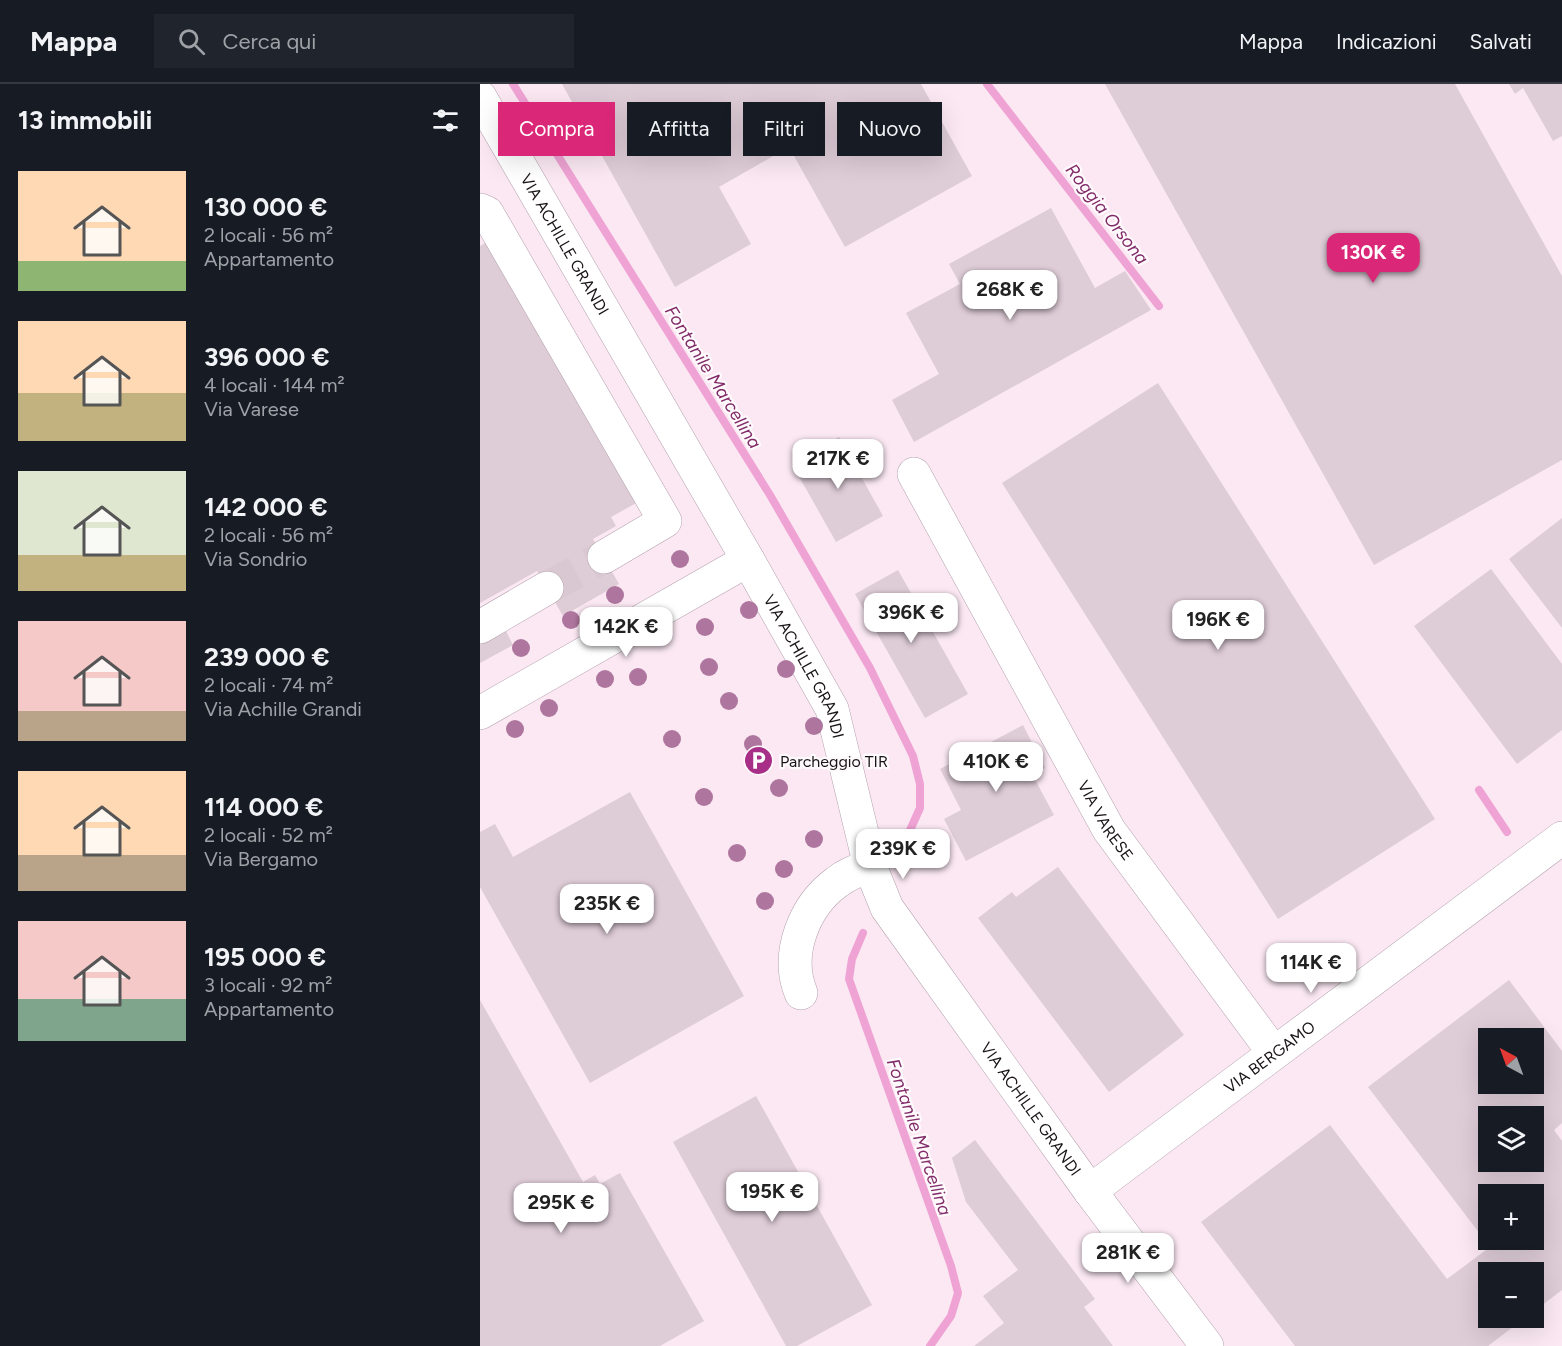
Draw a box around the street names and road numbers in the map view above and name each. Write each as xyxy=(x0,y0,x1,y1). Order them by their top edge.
street label: VIA ACHILLE GRANDI xyxy=(517,170,613,318)
street label: VIA ACHILLE GRANDI xyxy=(760,591,848,740)
street label: VIA VARESE xyxy=(1074,777,1138,864)
street label: VIA BERGAMO xyxy=(1220,1017,1318,1097)
street label: VIA ACHILLE GRANDI xyxy=(977,1038,1085,1179)

